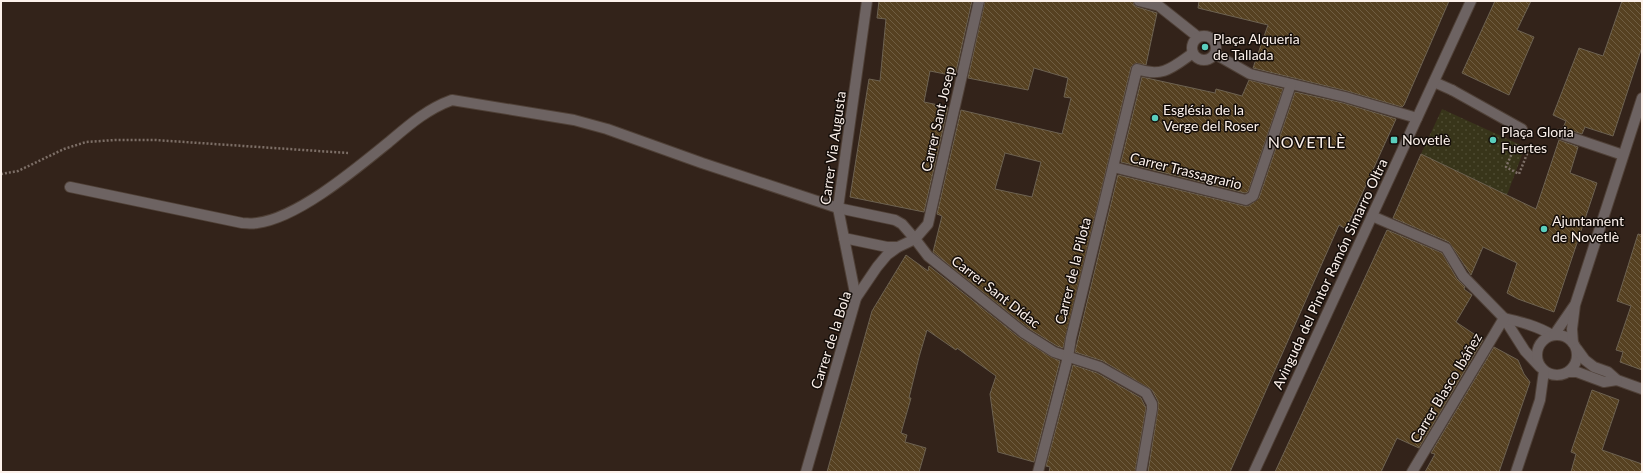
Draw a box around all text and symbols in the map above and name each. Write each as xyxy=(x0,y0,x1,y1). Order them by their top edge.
place label: Plaça Alqueria de Tallada xyxy=(1213,30,1300,63)
marker: Plaça Alqueria de Tallada xyxy=(1200,42,1210,52)
street label: Carrer Sant Josep xyxy=(917,65,958,173)
street label: Carrer Via Augusta xyxy=(816,90,849,206)
place label: Església de la Verge del Roser xyxy=(1163,101,1259,134)
marker: Església de la Verge del Roser xyxy=(1150,113,1160,123)
place label: Plaça Gloria Fuertes xyxy=(1501,123,1574,156)
place label: Novetlè xyxy=(1402,131,1450,148)
district label: NOVETLÈ xyxy=(1268,132,1346,151)
marker: Novetlè xyxy=(1389,135,1399,145)
marker: Plaça Gloria Fuertes xyxy=(1488,135,1498,145)
street label: Carrer Trassagrario xyxy=(1128,148,1244,193)
street label: Avinguda del Pintor Ramón Simarro Oltra xyxy=(1269,156,1391,392)
place label: Ajuntament de Novetlè xyxy=(1552,212,1624,245)
street label: Carrer de la Pilota xyxy=(1051,216,1094,326)
marker: Ajuntament de Novetlè xyxy=(1539,224,1549,234)
street label: Carrer Sant Dídac xyxy=(948,252,1044,332)
street label: Carrer de la Bola xyxy=(807,289,854,391)
street label: Carrer Blasco Ibáñez xyxy=(1406,330,1485,446)

